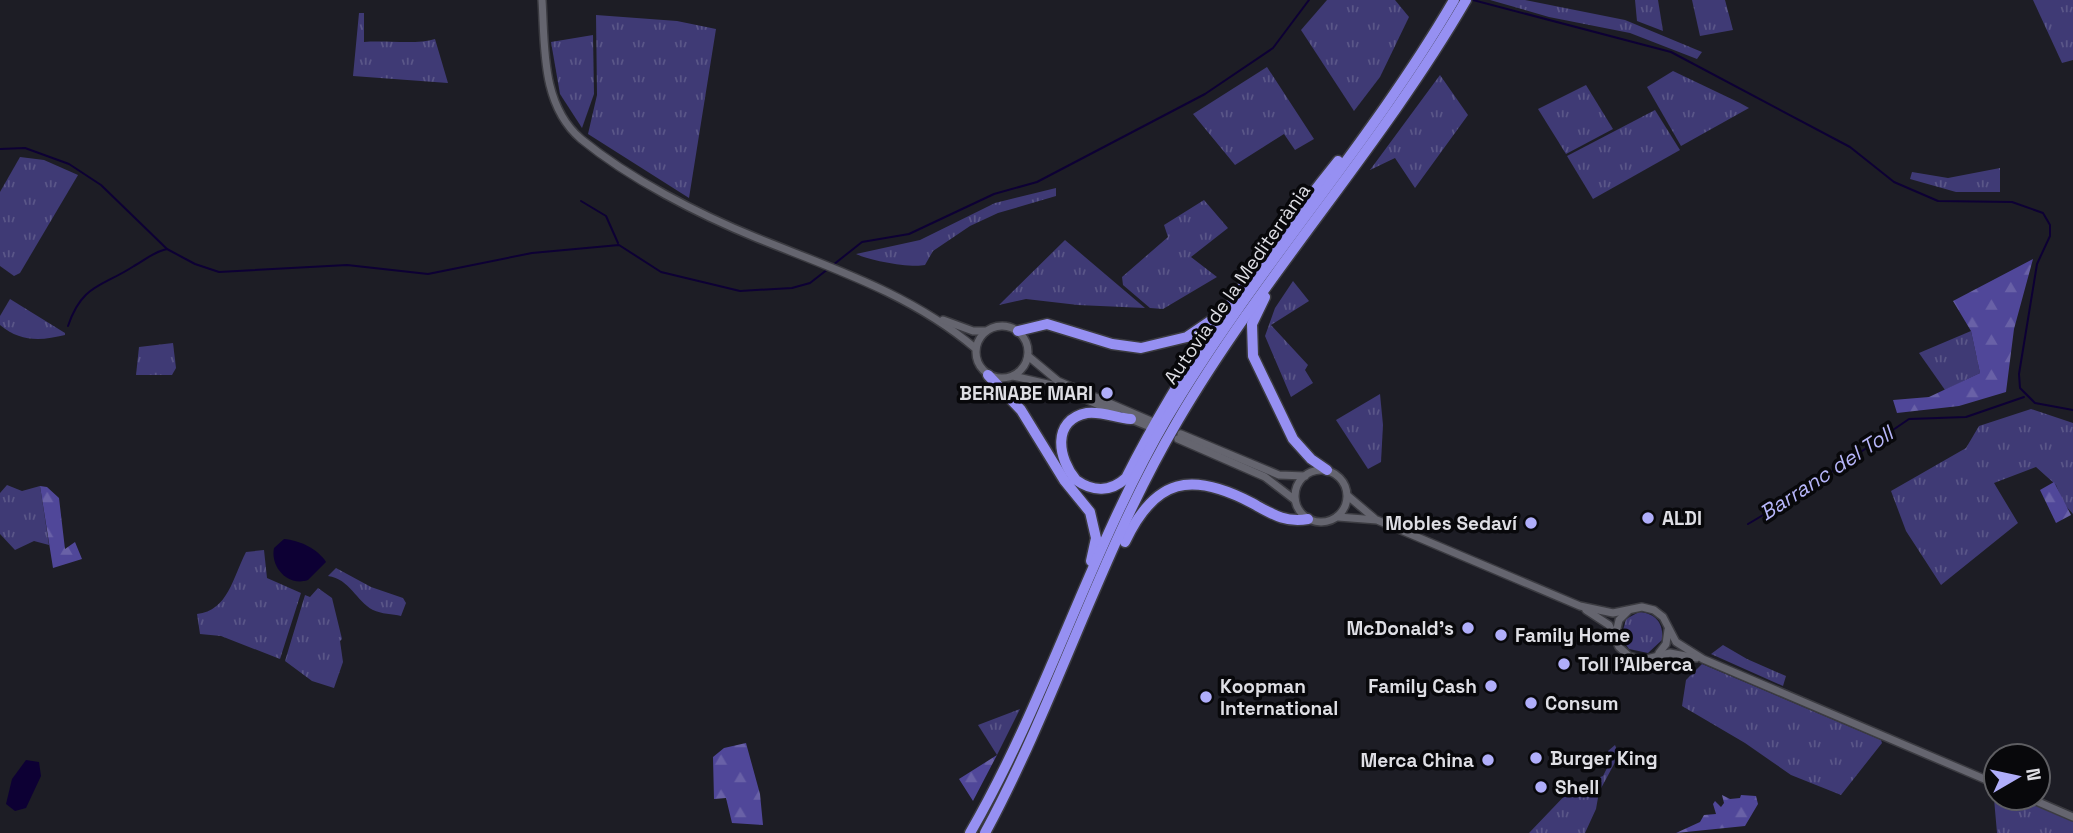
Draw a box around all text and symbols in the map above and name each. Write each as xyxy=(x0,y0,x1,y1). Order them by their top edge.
street label: Autovia de la Mediterrània xyxy=(1158,179,1316,389)
place label: BERNABE MARI xyxy=(959,381,1093,406)
marker: BERNABE MARI xyxy=(1099,385,1115,401)
water label: Barranc del Toll xyxy=(1754,418,1900,526)
place label: ALDI xyxy=(1662,506,1702,531)
marker: ALDI xyxy=(1640,510,1656,526)
place label: Mobles Sedaví xyxy=(1385,511,1518,536)
marker: Mobles Sedaví xyxy=(1523,515,1539,531)
place label: McDonald's xyxy=(1347,616,1454,641)
marker: McDonald's xyxy=(1460,620,1476,636)
place label: Family Home xyxy=(1515,623,1630,648)
marker: Family Home xyxy=(1493,627,1509,643)
place label: Toll l'Alberca xyxy=(1578,652,1693,677)
marker: Toll l'Alberca xyxy=(1556,656,1572,672)
place label: Koopman International xyxy=(1220,674,1338,721)
place label: Family Cash xyxy=(1368,674,1477,699)
marker: Family Cash xyxy=(1483,678,1499,694)
marker: Koopman International xyxy=(1198,689,1214,705)
place label: Consum xyxy=(1545,691,1618,716)
marker: Consum xyxy=(1523,695,1539,711)
north arrow xyxy=(1982,742,2052,812)
place label: Burger King xyxy=(1550,746,1658,771)
place label: Merca China xyxy=(1360,748,1474,773)
marker: Burger King xyxy=(1528,750,1544,766)
marker: Merca China xyxy=(1480,752,1496,768)
text: N xyxy=(2020,766,2047,783)
place label: Shell xyxy=(1555,775,1599,800)
marker: Shell xyxy=(1533,779,1549,795)

